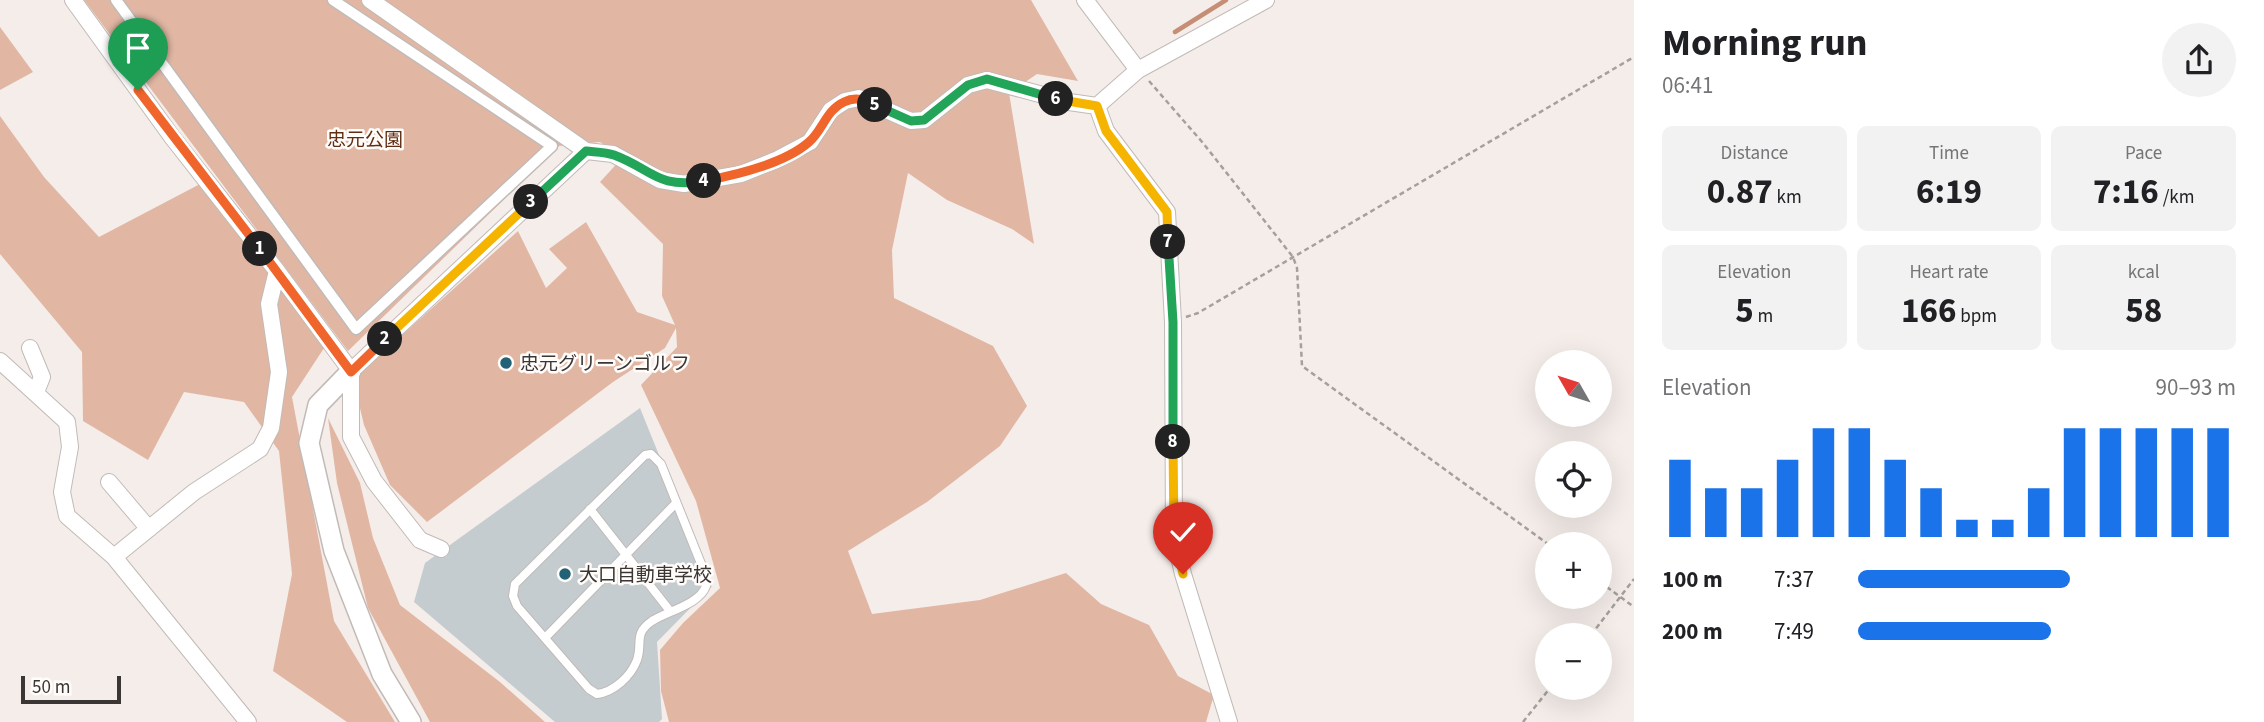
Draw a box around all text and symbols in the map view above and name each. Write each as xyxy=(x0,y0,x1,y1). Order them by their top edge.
text: Morning run xyxy=(1662,16,1867,70)
pin xyxy=(108,18,168,90)
button: share xyxy=(2162,23,2236,97)
icon: arrive xyxy=(119,29,157,67)
text: 06:41 xyxy=(1662,69,1713,102)
pin: 6 xyxy=(1038,82,1074,116)
text: 6 xyxy=(1050,85,1061,112)
pin: 5 xyxy=(858,88,892,122)
text: 5 xyxy=(869,91,880,118)
park label: 忠元公園 xyxy=(327,127,403,154)
text: Distance xyxy=(1721,140,1788,167)
text: Time xyxy=(1929,140,1969,167)
text: Pace xyxy=(2125,140,2162,167)
pin: 4 xyxy=(686,164,722,198)
text: 4 xyxy=(698,167,709,194)
text: 0.87 xyxy=(1707,167,1773,217)
text: 6:19 xyxy=(1916,167,1982,217)
text: 7:16 xyxy=(2093,167,2159,217)
pin: 3 xyxy=(514,184,548,220)
text: km xyxy=(1773,184,1802,211)
text: /km xyxy=(2159,184,2194,211)
text: 3 xyxy=(525,188,536,215)
pin: 7 xyxy=(1150,224,1186,260)
text: 7 xyxy=(1162,228,1173,255)
pin: 1 xyxy=(243,232,278,266)
text: 1 xyxy=(254,235,265,262)
text: Elevation xyxy=(1717,259,1791,286)
text: Heart rate xyxy=(1909,259,1988,286)
text: kcal xyxy=(2128,259,2160,286)
text: 5 xyxy=(1735,286,1754,336)
text: 166 xyxy=(1901,286,1956,336)
text: 58 xyxy=(2125,286,2162,336)
text: m xyxy=(1754,303,1773,330)
text: bpm xyxy=(1956,303,1997,330)
pin: 2 xyxy=(368,322,402,356)
text: 2 xyxy=(379,325,390,352)
north arrow xyxy=(1535,350,1612,427)
map controls xyxy=(1535,350,1612,700)
place label: 忠元グリーンゴルフ xyxy=(520,351,690,378)
marker: 忠元グリーンゴルフ xyxy=(498,355,514,371)
text: Elevation xyxy=(1662,371,1752,404)
text: 90–93 m xyxy=(2156,371,2236,404)
pin: 8 xyxy=(1156,424,1190,460)
text: 8 xyxy=(1167,428,1178,455)
button: locate xyxy=(1535,441,1612,518)
pin xyxy=(1153,502,1213,574)
icon: check xyxy=(1164,513,1202,551)
button: + xyxy=(1535,532,1612,609)
place label: 大口自動車学校 xyxy=(579,562,712,589)
text: 100 m xyxy=(1662,563,1723,596)
text: 7:37 xyxy=(1774,563,1814,596)
marker: 大口自動車学校 xyxy=(557,566,573,582)
text: 200 m xyxy=(1662,615,1723,648)
text: 7:49 xyxy=(1774,615,1814,648)
button: − xyxy=(1535,623,1612,700)
scale bar xyxy=(21,673,121,705)
text: 50 m xyxy=(32,674,70,701)

